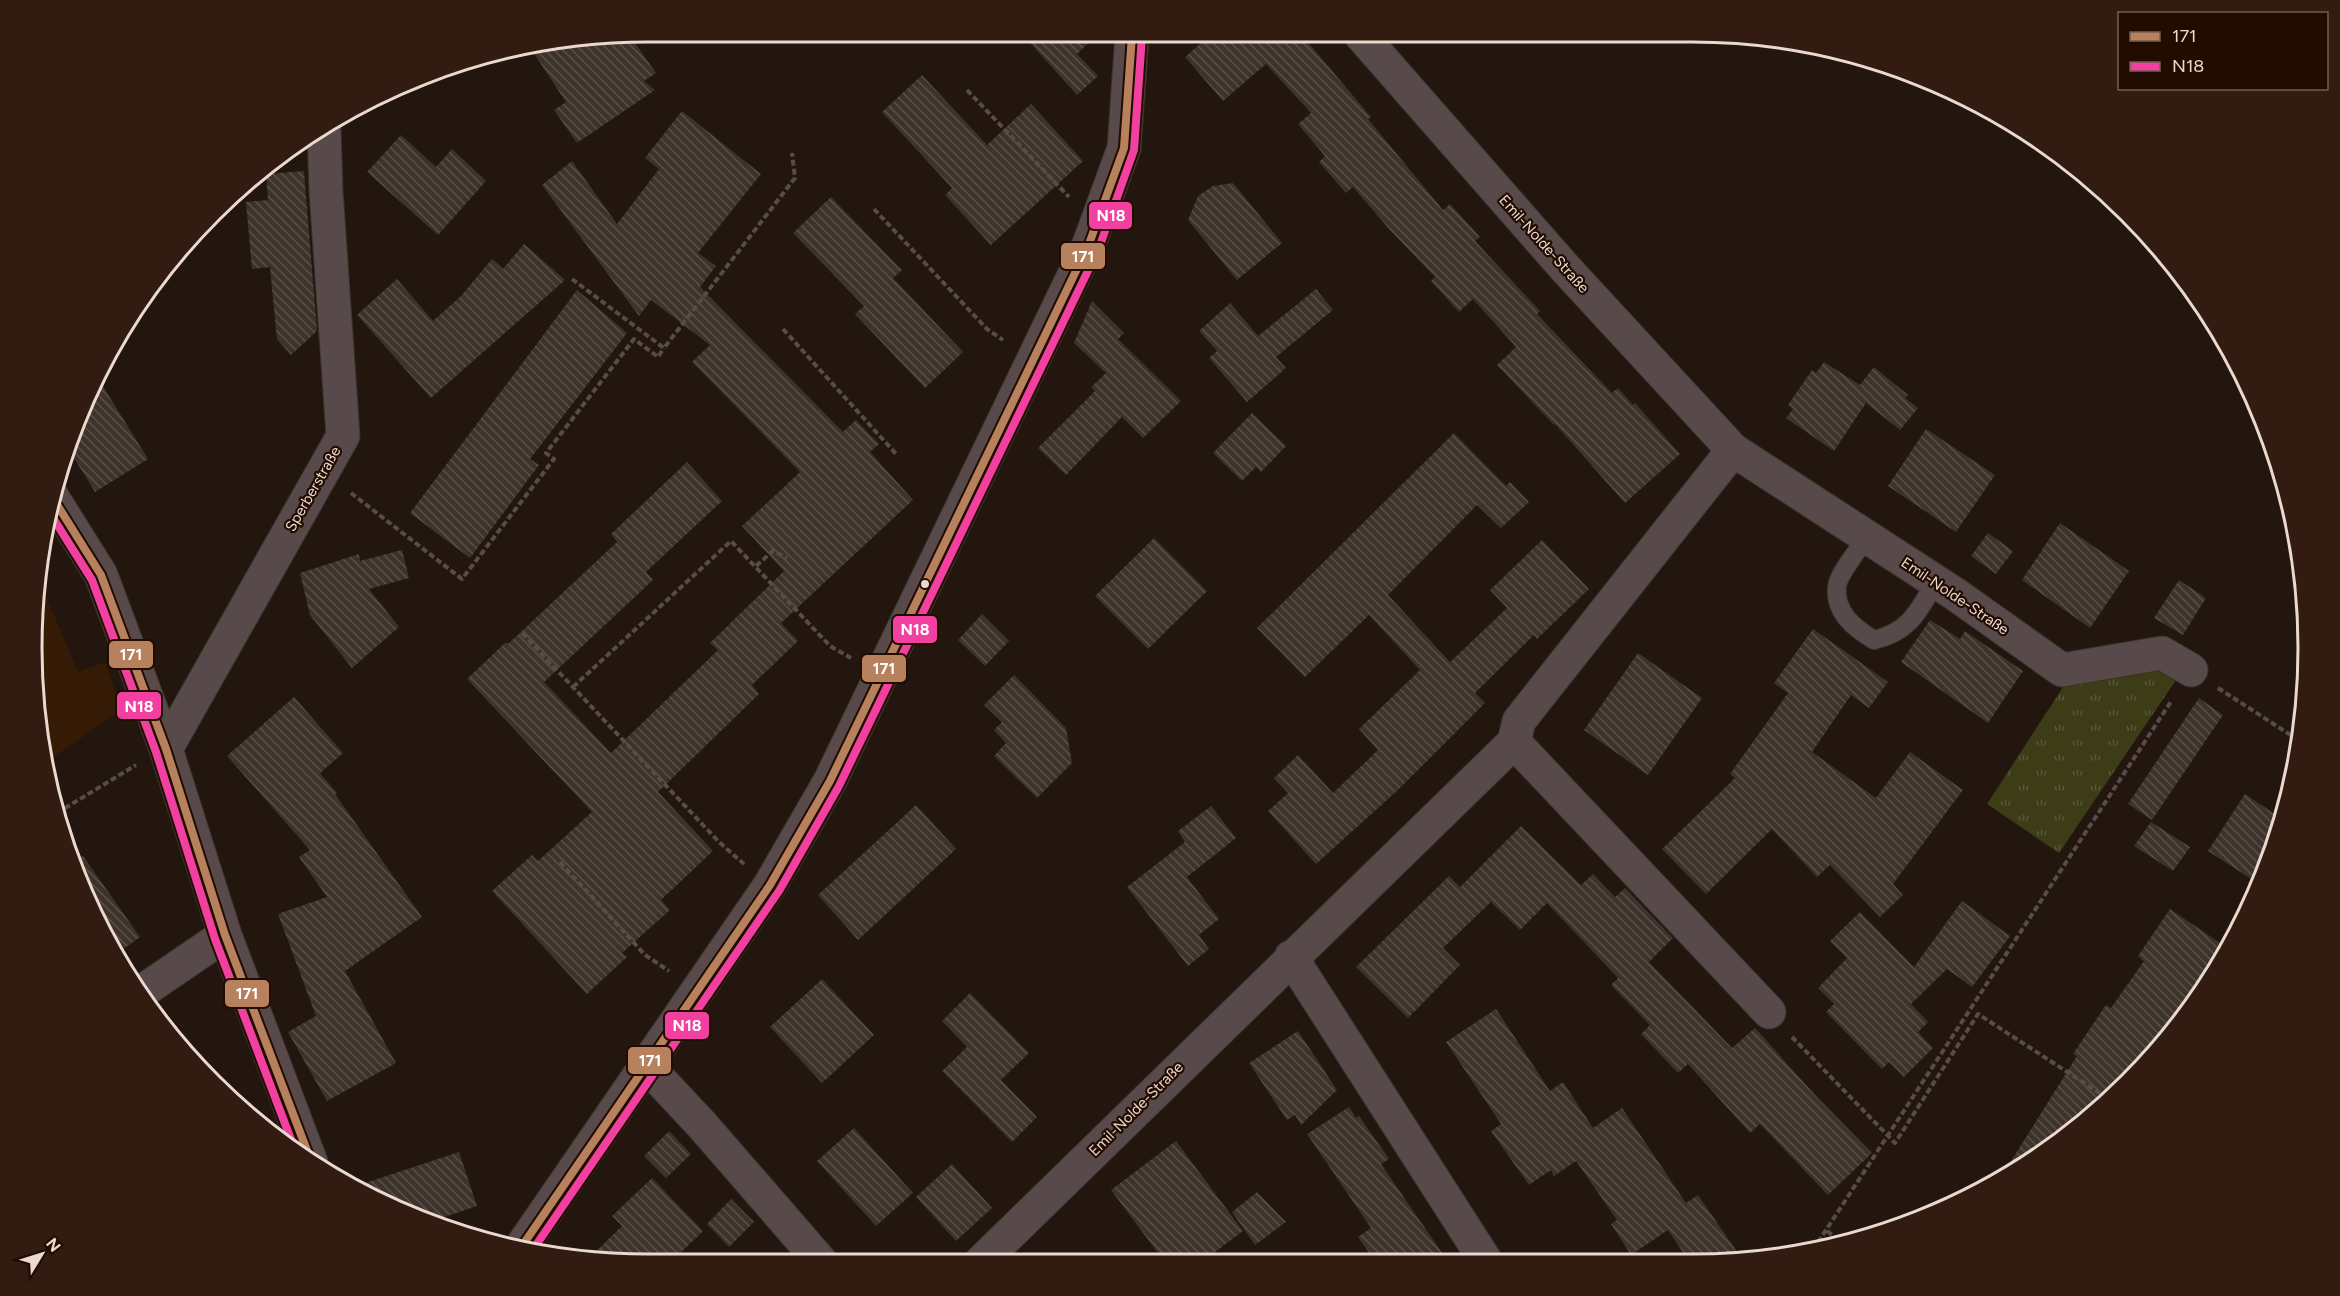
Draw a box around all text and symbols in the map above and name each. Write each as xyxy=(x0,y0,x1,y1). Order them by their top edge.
legend xyxy=(2118,12,2328,90)
text: 171 xyxy=(2172,25,2197,47)
text: N18 xyxy=(2172,55,2204,77)
street label: Emil-Nolde-Straße xyxy=(1495,191,1593,297)
line badge: N18 xyxy=(1088,201,1133,230)
text: N18 xyxy=(1097,206,1126,225)
line badge: 171 xyxy=(1060,242,1106,270)
text: 171 xyxy=(1072,247,1094,266)
street label: Sperberstraße xyxy=(281,443,345,535)
street label: Emil-Nolde-Straße xyxy=(1898,553,2012,639)
unlabelled marker xyxy=(919,578,931,590)
line badge: N18 xyxy=(892,615,938,644)
text: N18 xyxy=(901,620,930,639)
line badge: 171 xyxy=(108,640,154,669)
text: 171 xyxy=(120,645,142,664)
line badge: 171 xyxy=(861,654,907,683)
text: 171 xyxy=(873,659,895,678)
line badge: N18 xyxy=(116,691,162,720)
text: N18 xyxy=(125,697,154,716)
line badge: 171 xyxy=(224,979,270,1008)
text: 171 xyxy=(236,984,258,1003)
line badge: N18 xyxy=(664,1011,710,1040)
text: N18 xyxy=(673,1016,702,1035)
line badge: 171 xyxy=(627,1046,672,1075)
text: 171 xyxy=(639,1051,661,1070)
street label: Emil-Nolde-Straße xyxy=(1085,1058,1187,1160)
north arrow xyxy=(12,1224,72,1284)
text: N xyxy=(42,1234,65,1256)

